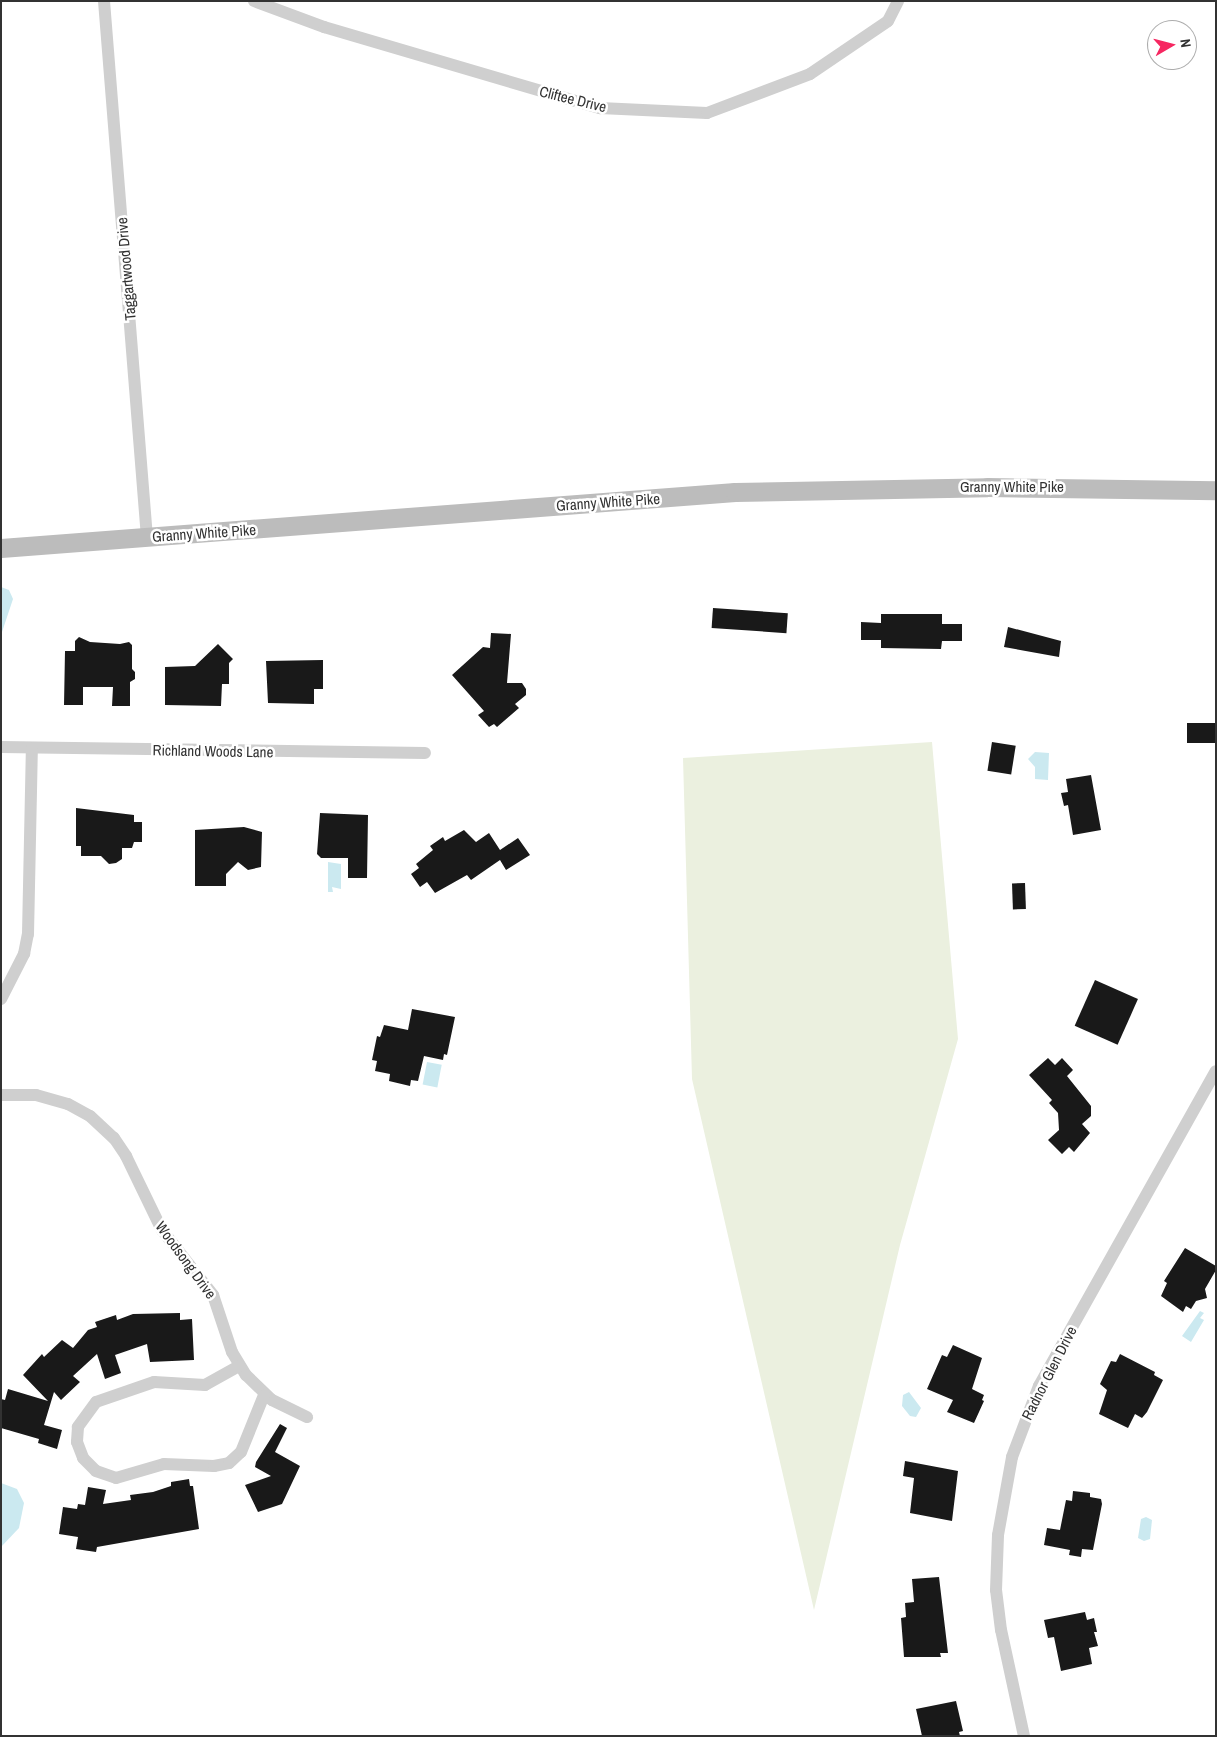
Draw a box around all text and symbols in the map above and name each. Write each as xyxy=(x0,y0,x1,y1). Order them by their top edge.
north arrow xyxy=(1147,20,1197,70)
text: N xyxy=(1176,38,1195,48)
street label: Cliftee Drive xyxy=(538,82,608,116)
street label: Taggartwood Drive xyxy=(113,217,139,321)
street label: Granny White Pike xyxy=(960,478,1064,496)
street label: Granny White Pike xyxy=(556,489,660,515)
street label: Granny White Pike xyxy=(152,520,256,546)
street label: Richland Woods Lane xyxy=(152,741,274,761)
street label: Woodsong Drive xyxy=(152,1218,220,1302)
street label: Radnor Glen Drive xyxy=(1018,1323,1080,1423)

